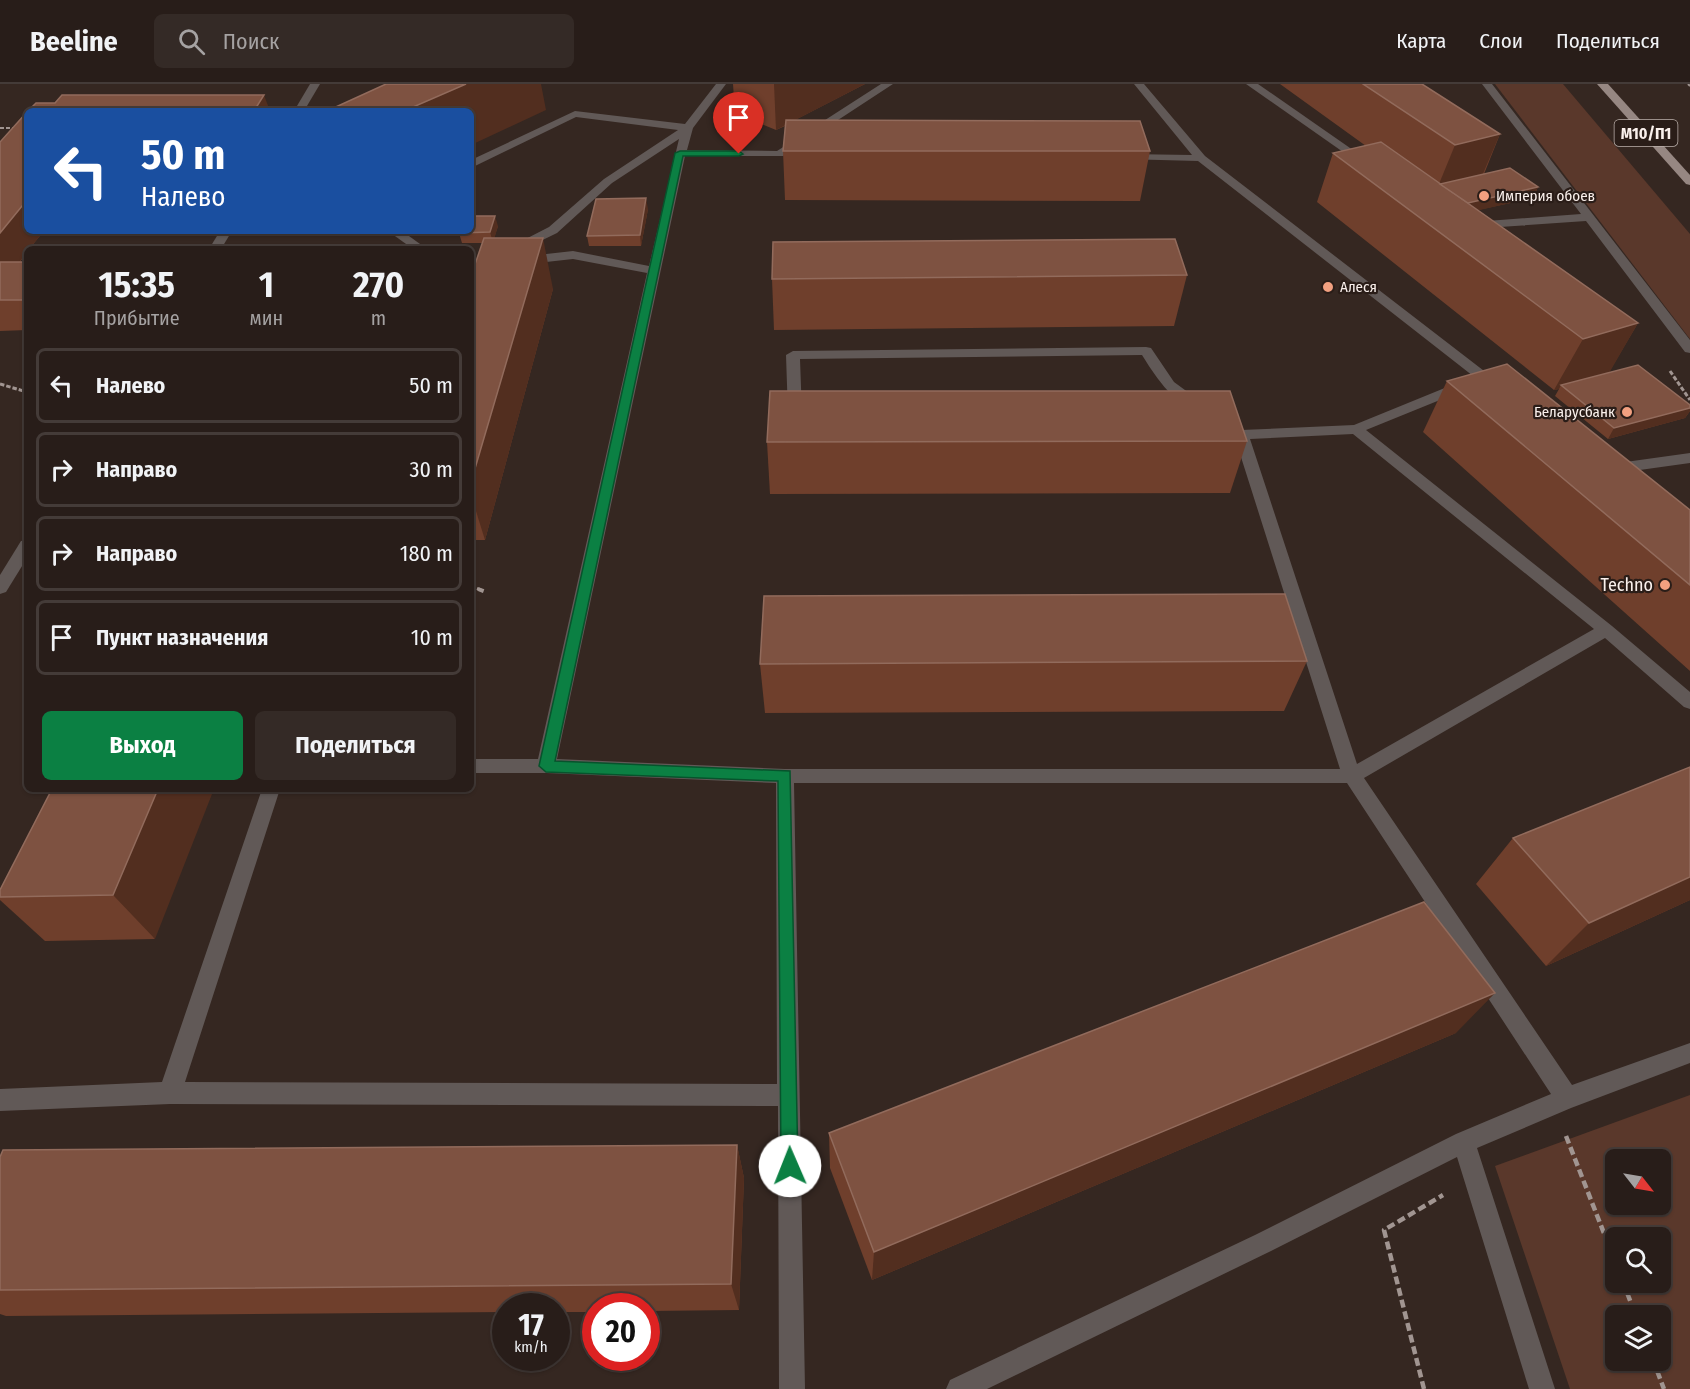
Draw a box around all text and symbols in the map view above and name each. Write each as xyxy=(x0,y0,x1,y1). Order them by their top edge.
search box xyxy=(154,14,574,68)
text: Beeline xyxy=(30,25,118,58)
icon: search xyxy=(175,25,208,58)
text: Поиск xyxy=(223,28,279,55)
text: Карта xyxy=(1396,28,1446,54)
text: Слои xyxy=(1479,28,1523,54)
text: Поделиться xyxy=(1556,28,1660,54)
pin xyxy=(713,92,764,154)
icon: arrive xyxy=(722,101,755,134)
road number: М10/П1 xyxy=(1614,120,1678,146)
text: 50 m xyxy=(141,130,225,180)
icon: left xyxy=(42,132,120,210)
text: Налево xyxy=(141,181,225,213)
place label: Империя обоев xyxy=(1496,187,1595,205)
marker: Империя обоев xyxy=(1477,189,1491,203)
text: 15:35 xyxy=(99,263,175,307)
text: 1 xyxy=(259,263,274,307)
text: 270 xyxy=(353,263,404,307)
place label: Алеся xyxy=(1340,278,1377,296)
marker: Алеся xyxy=(1321,280,1335,294)
text: Прибытие xyxy=(94,306,180,330)
text: мин xyxy=(250,306,283,330)
text: m xyxy=(371,306,386,330)
icon: left xyxy=(45,369,78,402)
text: Налево xyxy=(96,372,165,399)
text: 50 m xyxy=(409,372,453,399)
place label: Беларусбанк xyxy=(1534,403,1615,421)
marker: Беларусбанк xyxy=(1620,405,1634,419)
icon: right xyxy=(45,453,78,486)
text: Направо xyxy=(96,456,177,483)
text: 30 m xyxy=(410,456,453,483)
icon: right xyxy=(45,537,78,570)
text: Направо xyxy=(96,540,177,567)
text: 180 m xyxy=(400,540,453,567)
place label: Techno xyxy=(1601,574,1653,596)
marker: Techno xyxy=(1658,578,1672,592)
icon: arrive xyxy=(45,621,78,654)
text: Пункт назначения xyxy=(96,624,268,651)
text: 10 m xyxy=(411,624,453,651)
button: Выход xyxy=(42,711,243,780)
button: Поделиться xyxy=(255,711,456,780)
position arrow xyxy=(758,1134,822,1198)
north arrow xyxy=(1605,1149,1671,1215)
map controls xyxy=(1605,1149,1671,1371)
button: search xyxy=(1605,1227,1671,1293)
speed limit sign: 20 xyxy=(582,1293,660,1371)
button: layers xyxy=(1605,1305,1671,1371)
text: 17 xyxy=(518,1307,544,1343)
text: km/h xyxy=(514,1338,548,1356)

